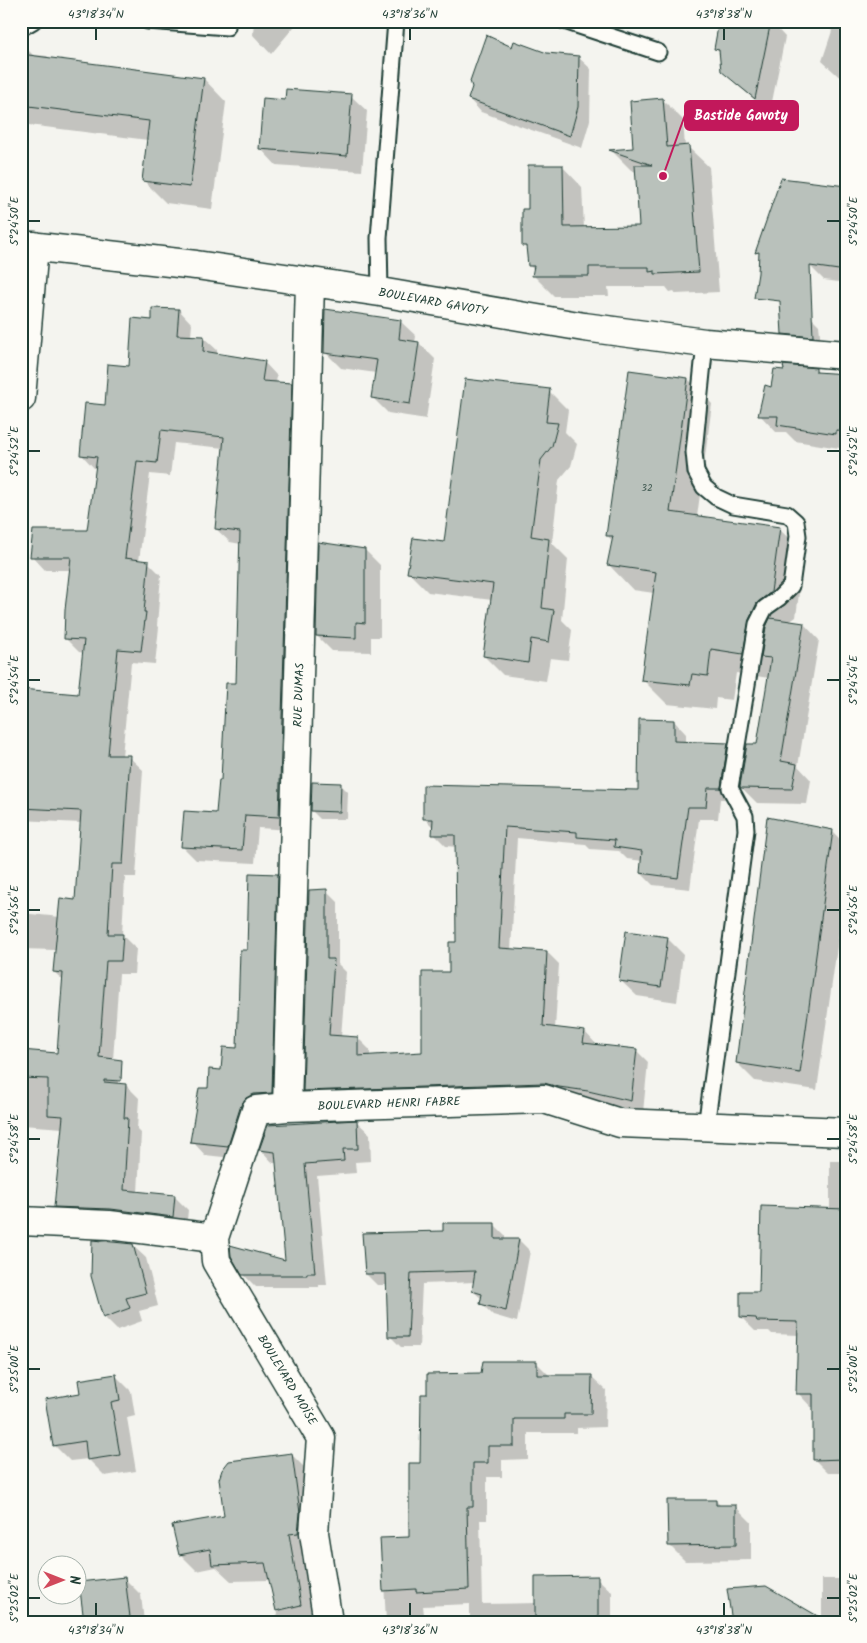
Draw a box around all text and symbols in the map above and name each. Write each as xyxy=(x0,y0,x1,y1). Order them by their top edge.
text: 43°18'34"N xyxy=(68,5,124,24)
text: 43°18'36"N xyxy=(382,5,438,24)
text: 43°18'38"N xyxy=(696,5,752,24)
callout: Bastide Gavoty xyxy=(685,101,798,130)
text: Bastide Gavoty xyxy=(694,105,788,127)
text: 5°24'50"E xyxy=(5,195,24,246)
text: 5°24'50"E xyxy=(844,195,863,246)
street label: BOULEVARD GAVOTY xyxy=(377,283,490,321)
text: 5°24'52"E xyxy=(5,425,24,476)
text: 5°24'52"E xyxy=(844,425,863,476)
house number: 32 xyxy=(641,480,653,496)
text: 5°24'54"E xyxy=(5,654,24,705)
text: 5°24'54"E xyxy=(844,654,863,705)
street label: RUE DUMAS xyxy=(288,662,310,727)
text: 5°24'56"E xyxy=(5,884,24,935)
text: 5°24'56"E xyxy=(844,884,863,935)
street label: BOULEVARD HENRI FABRE xyxy=(317,1092,462,1116)
text: 5°24'58"E xyxy=(5,1113,24,1164)
text: 5°24'58"E xyxy=(844,1113,863,1164)
street label: BOULEVARD MOÏSE xyxy=(252,1331,322,1430)
text: 5°25'00"E xyxy=(5,1344,24,1393)
text: 5°25'00"E xyxy=(844,1344,863,1393)
north arrow xyxy=(38,1556,88,1606)
text: 5°25'02"E xyxy=(5,1572,24,1623)
text: 5°25'02"E xyxy=(844,1572,863,1623)
text: N xyxy=(63,1576,85,1585)
text: 43°18'34"N xyxy=(68,1621,124,1640)
text: 43°18'36"N xyxy=(382,1621,438,1640)
text: 43°18'38"N xyxy=(696,1621,752,1640)

